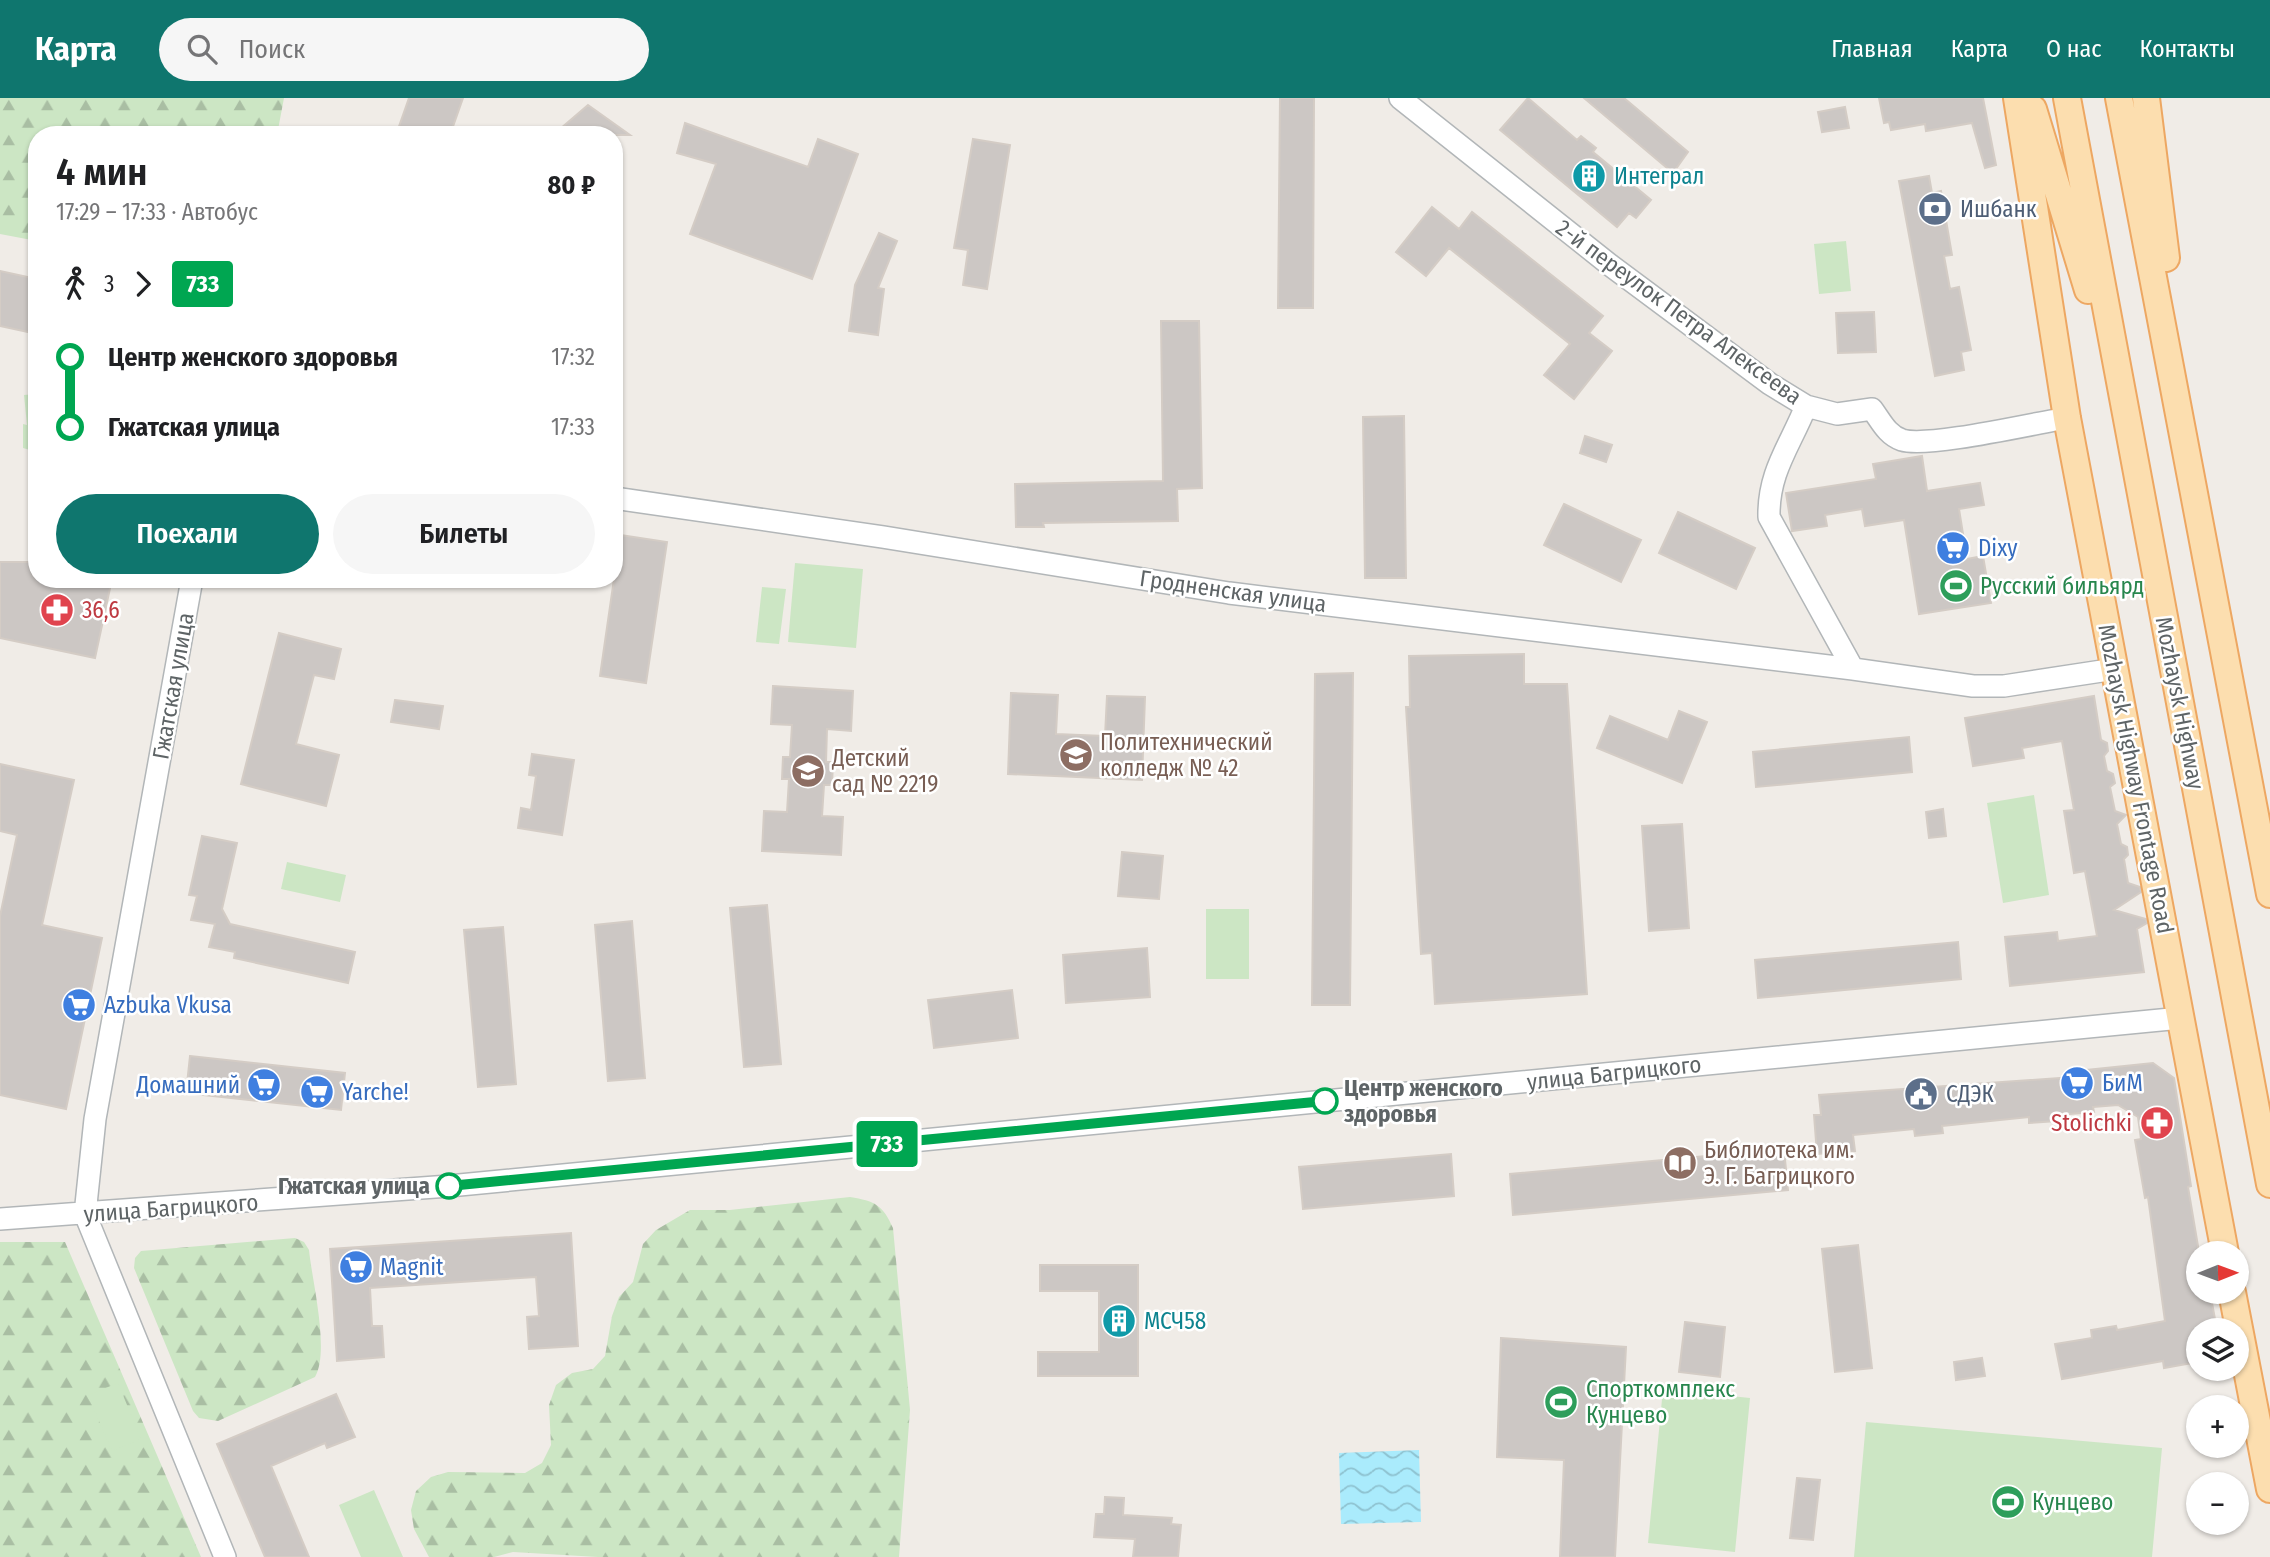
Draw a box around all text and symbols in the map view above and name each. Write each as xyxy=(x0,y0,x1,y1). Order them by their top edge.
search box xyxy=(159,18,649,81)
text: Карта xyxy=(35,29,117,69)
icon: search xyxy=(183,30,221,68)
text: Поиск xyxy=(239,34,305,65)
text: Главная xyxy=(1831,35,1913,63)
text: Карта xyxy=(1951,35,2008,63)
text: О нас xyxy=(2046,35,2101,63)
text: Контакты xyxy=(2139,35,2235,63)
text: 4 мин xyxy=(56,149,147,195)
building icon: Интеграл xyxy=(1570,157,1608,195)
place label: Интеграл xyxy=(1614,162,1704,190)
text: 80 ₽ xyxy=(548,170,595,201)
bank icon: Ишбанк xyxy=(1916,190,1954,228)
place label: Ишбанк xyxy=(1960,195,2037,223)
text: 17:29 – 17:33 · Автобус xyxy=(56,198,258,226)
street label: 2-й переулок Петра Алексеева xyxy=(1551,213,1807,411)
icon: walk xyxy=(56,265,94,303)
icon: forward xyxy=(124,265,162,303)
text: 3 xyxy=(104,270,114,298)
text: 733 xyxy=(186,270,219,298)
text: Центр женского здоровья xyxy=(108,342,398,373)
text: 17:32 xyxy=(551,343,595,371)
text: Гжатская улица xyxy=(108,412,280,443)
text: 17:33 xyxy=(551,413,595,441)
button: Поехали xyxy=(56,494,319,574)
button: Билеты xyxy=(333,494,595,574)
supermarket icon: Dixy xyxy=(1934,529,1972,567)
place label: Dixy xyxy=(1978,534,2018,562)
street label: Гродненская улица xyxy=(1138,564,1328,618)
sports icon: Русский бильярд xyxy=(1937,567,1975,605)
place label: Русский бильярд xyxy=(1980,572,2144,600)
pharmacy icon: 36,6 xyxy=(38,591,76,629)
place label: 36,6 xyxy=(82,596,120,624)
street label: Гжатская улица xyxy=(146,610,200,762)
street label: Mozhaysk Highway xyxy=(2150,614,2211,792)
street label: Mozhaysk Highway Frontage Road xyxy=(2092,622,2180,936)
place label: Политехнический колледж № 42 xyxy=(1100,728,1273,782)
school or university icon: Политехнический колледж № 42 xyxy=(1057,736,1095,774)
place label: Детский сад № 2219 xyxy=(831,744,938,798)
school or university icon: Детский сад № 2219 xyxy=(789,752,827,790)
supermarket icon: Azbuka Vkusa xyxy=(60,986,98,1024)
place label: Azbuka Vkusa xyxy=(104,991,232,1019)
street label: улица Багрицкого xyxy=(1525,1050,1703,1096)
supermarket icon: БиМ xyxy=(2058,1064,2096,1102)
supermarket icon: Домашний xyxy=(245,1066,283,1104)
place label: БиМ xyxy=(2102,1069,2143,1097)
place label: Домашний xyxy=(135,1071,240,1099)
supermarket icon: Yarche! xyxy=(298,1073,336,1111)
place label: Центр женского здоровья xyxy=(1344,1074,1503,1128)
public building icon: СДЭК xyxy=(1902,1075,1940,1113)
place label: Yarche! xyxy=(342,1078,409,1106)
place label: СДЭК xyxy=(1946,1080,1995,1108)
marker: Центр женского здоровья xyxy=(1312,1088,1338,1114)
pharmacy icon: Stolichki xyxy=(2138,1104,2176,1142)
place label: Stolichki xyxy=(2051,1109,2132,1137)
line badge: 733 xyxy=(847,1121,927,1167)
text: 733 xyxy=(871,1130,903,1158)
place label: Библиотека им. Э. Г. Багрицкого xyxy=(1704,1136,1855,1190)
library icon: Библиотека им. Э. Г. Багрицкого xyxy=(1661,1144,1699,1182)
place label: Гжатская улица xyxy=(278,1172,430,1200)
marker: Гжатская улица xyxy=(436,1173,462,1199)
street label: улица Багрицкого xyxy=(83,1188,259,1228)
north arrow xyxy=(2186,1241,2249,1304)
map controls xyxy=(2186,1241,2249,1535)
supermarket icon: Magnit xyxy=(337,1248,375,1286)
place label: Magnit xyxy=(380,1253,444,1281)
building icon: МСЧ58 xyxy=(1100,1302,1138,1340)
place label: МСЧ58 xyxy=(1144,1307,1206,1335)
button: layers xyxy=(2186,1318,2249,1381)
place label: Спорткомплекс Кунцево xyxy=(1586,1375,1735,1429)
sports icon: Спорткомплекс Кунцево xyxy=(1542,1383,1580,1421)
button: + xyxy=(2186,1395,2249,1458)
button: − xyxy=(2186,1472,2249,1535)
sports icon: Кунцево xyxy=(1989,1483,2027,1521)
place label: Кунцево xyxy=(2032,1488,2113,1516)

